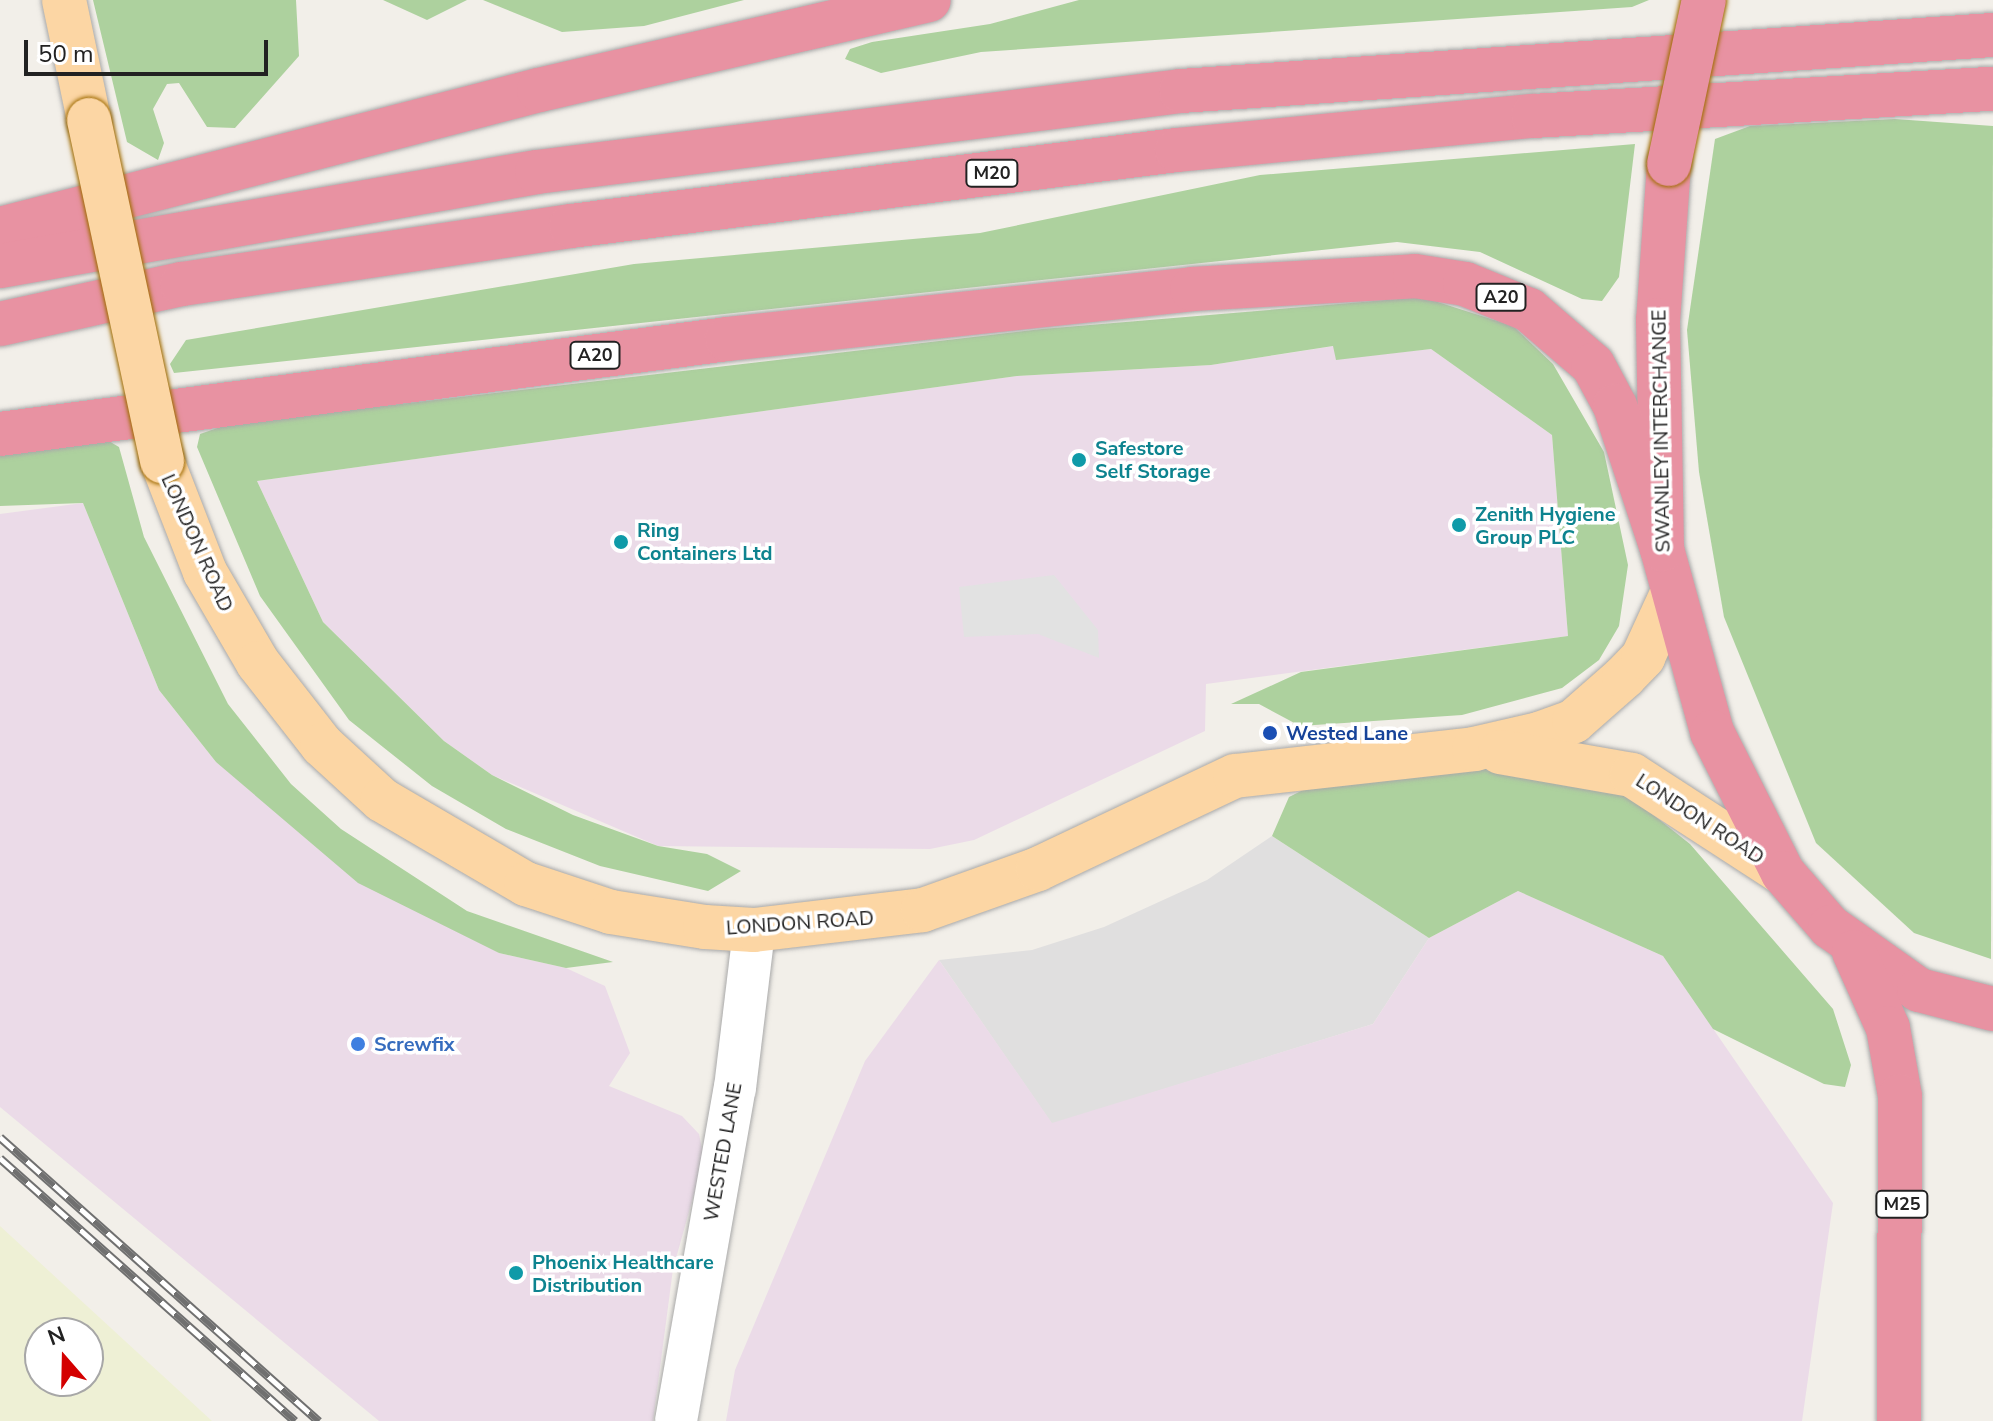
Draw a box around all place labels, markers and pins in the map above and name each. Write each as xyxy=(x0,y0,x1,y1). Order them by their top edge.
place label: Safestore Self Storage xyxy=(1095,436,1211,483)
marker: Safestore Self Storage xyxy=(1070,451,1088,469)
place label: Zenith Hygiene Group PLC xyxy=(1475,502,1616,549)
marker: Zenith Hygiene Group PLC xyxy=(1450,516,1468,534)
place label: Ring Containers Ltd xyxy=(637,518,772,565)
marker: Ring Containers Ltd xyxy=(612,533,630,551)
place label: Wested Lane xyxy=(1286,721,1408,745)
marker: Wested Lane xyxy=(1261,724,1279,742)
place label: Screwfix xyxy=(374,1032,455,1056)
marker: Screwfix xyxy=(349,1035,367,1053)
place label: Phoenix Healthcare Distribution xyxy=(532,1250,714,1297)
marker: Phoenix Healthcare Distribution xyxy=(507,1264,525,1282)

